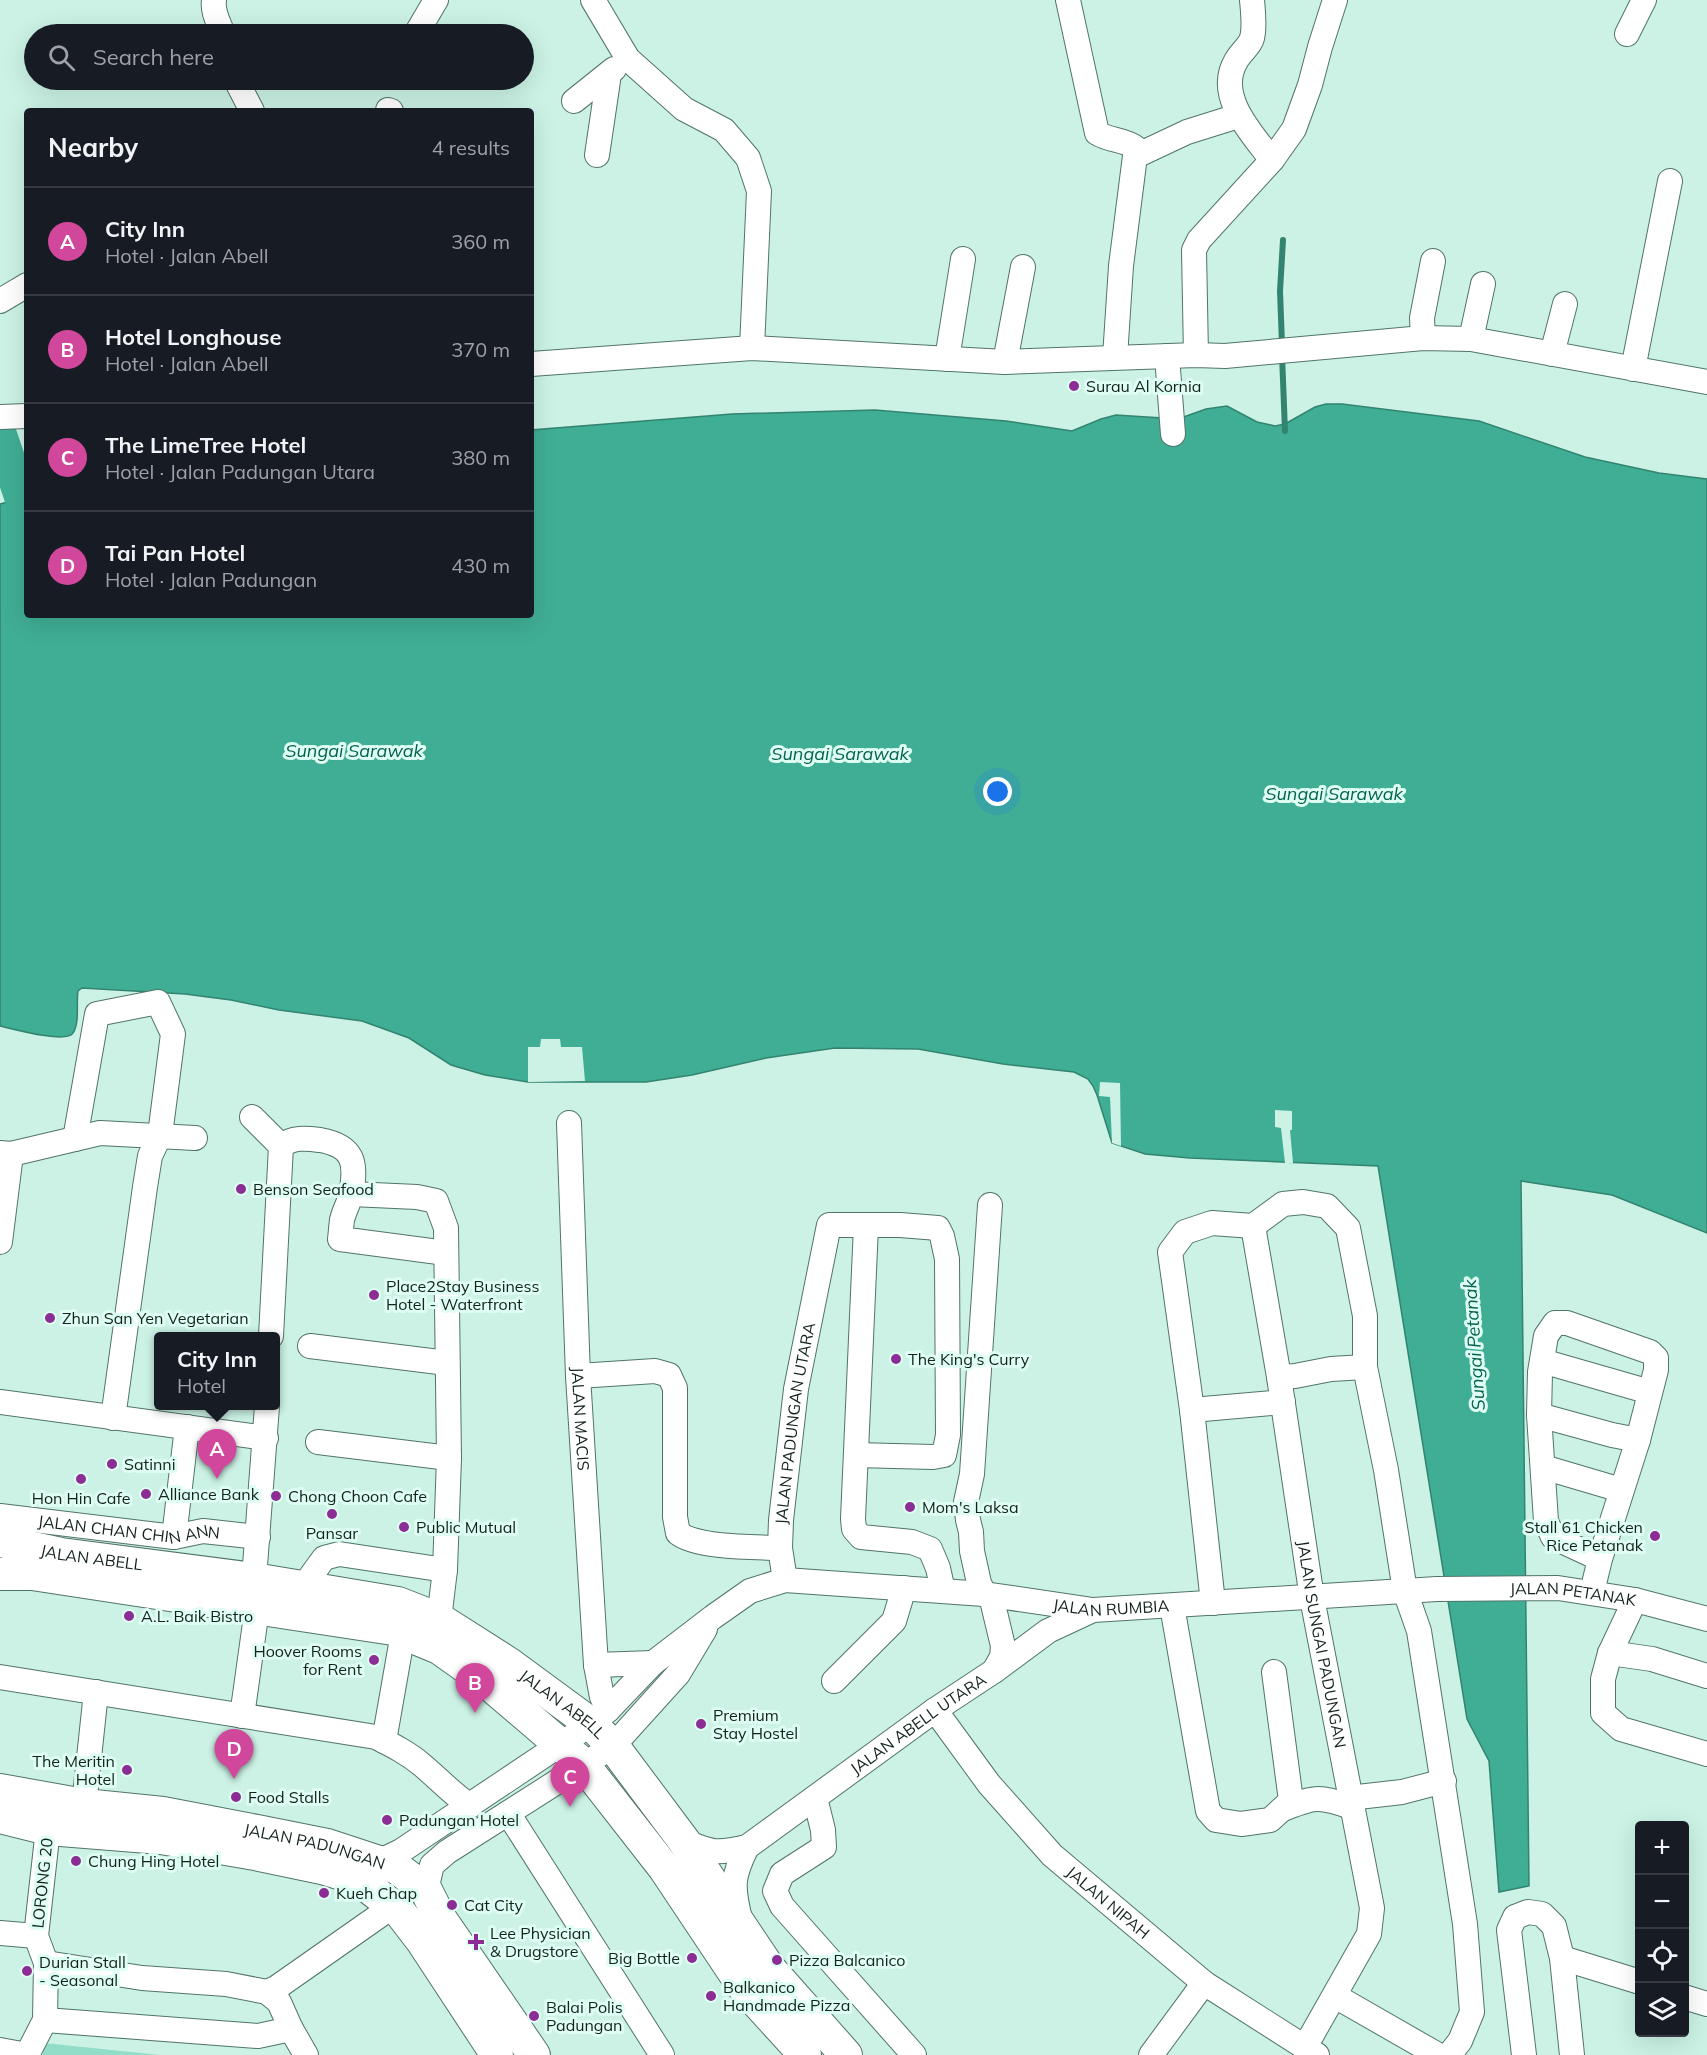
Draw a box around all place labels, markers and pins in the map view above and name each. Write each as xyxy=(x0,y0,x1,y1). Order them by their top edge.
place label: Surau Al Kornia xyxy=(1086,376,1201,396)
marker: Surau Al Kornia xyxy=(1067,379,1081,393)
place label: Benson Seafood xyxy=(253,1179,374,1199)
marker: Benson Seafood xyxy=(234,1182,248,1196)
place label: Place2Stay Business Hotel - Waterfront xyxy=(386,1276,539,1314)
marker: Place2Stay Business Hotel - Waterfront xyxy=(367,1288,381,1302)
place label: Zhun San Yen Vegetarian xyxy=(62,1308,249,1328)
marker: Zhun San Yen Vegetarian xyxy=(43,1311,57,1325)
place label: The King's Curry xyxy=(908,1349,1030,1369)
marker: The King's Curry xyxy=(889,1352,903,1366)
pin: A xyxy=(198,1430,236,1479)
place label: Satinni xyxy=(124,1454,176,1474)
marker: Satinni xyxy=(105,1457,119,1471)
marker: Hon Hin Cafe xyxy=(74,1472,88,1486)
place label: Alliance Bank xyxy=(158,1484,260,1504)
place label: Chong Choon Cafe xyxy=(288,1486,427,1506)
marker: Alliance Bank xyxy=(139,1487,153,1501)
place label: Hon Hin Cafe xyxy=(32,1488,130,1508)
marker: Chong Choon Cafe xyxy=(269,1489,283,1503)
place label: Mom's Laksa xyxy=(922,1497,1019,1517)
marker: Mom's Laksa xyxy=(903,1500,917,1514)
marker: Pansar xyxy=(325,1507,339,1521)
place label: Public Mutual xyxy=(416,1517,516,1537)
place label: Stall 61 Chicken Rice Petanak xyxy=(1525,1517,1644,1555)
marker: Public Mutual xyxy=(397,1520,411,1534)
place label: Pansar xyxy=(306,1523,358,1543)
marker: Stall 61 Chicken Rice Petanak xyxy=(1648,1529,1662,1543)
place label: A.L. Baik Bistro xyxy=(141,1606,253,1626)
marker: A.L. Baik Bistro xyxy=(122,1609,136,1623)
place label: Hoover Rooms for Rent xyxy=(253,1641,362,1679)
marker: Hoover Rooms for Rent xyxy=(367,1653,381,1667)
pin: B xyxy=(456,1664,494,1713)
place label: Premium Stay Hostel xyxy=(713,1705,798,1743)
marker: Premium Stay Hostel xyxy=(694,1717,708,1731)
pin: D xyxy=(214,1730,254,1779)
place label: The Meritin Hotel xyxy=(32,1751,115,1789)
pin: C xyxy=(550,1758,590,1807)
marker: The Meritin Hotel xyxy=(120,1763,134,1777)
place label: Food Stalls xyxy=(248,1787,329,1807)
marker: Food Stalls xyxy=(229,1790,243,1804)
place label: Padungan Hotel xyxy=(399,1810,519,1830)
marker: Padungan Hotel xyxy=(380,1813,394,1827)
place label: Chung Hing Hotel xyxy=(88,1851,219,1871)
marker: Chung Hing Hotel xyxy=(69,1854,83,1868)
place label: Kueh Chap xyxy=(336,1883,417,1903)
marker: Kueh Chap xyxy=(317,1886,331,1900)
place label: Cat City xyxy=(464,1895,524,1915)
marker: Cat City xyxy=(445,1898,459,1912)
place label: Lee Physician & Drugstore xyxy=(490,1923,591,1961)
marker: Lee Physician & Drugstore xyxy=(467,1933,485,1951)
place label: Big Bottle xyxy=(608,1948,680,1968)
place label: Pizza Balcanico xyxy=(789,1950,905,1970)
marker: Big Bottle xyxy=(685,1951,699,1965)
place label: Durian Stall - Seasonal xyxy=(39,1952,126,1990)
marker: Pizza Balcanico xyxy=(770,1953,784,1967)
marker: Durian Stall - Seasonal xyxy=(20,1964,34,1978)
place label: Balkanico Handmade Pizza xyxy=(723,1977,850,2015)
marker: Balkanico Handmade Pizza xyxy=(704,1989,718,2003)
place label: Balai Polis Padungan xyxy=(546,1997,623,2035)
marker: Balai Polis Padungan xyxy=(527,2009,541,2023)

